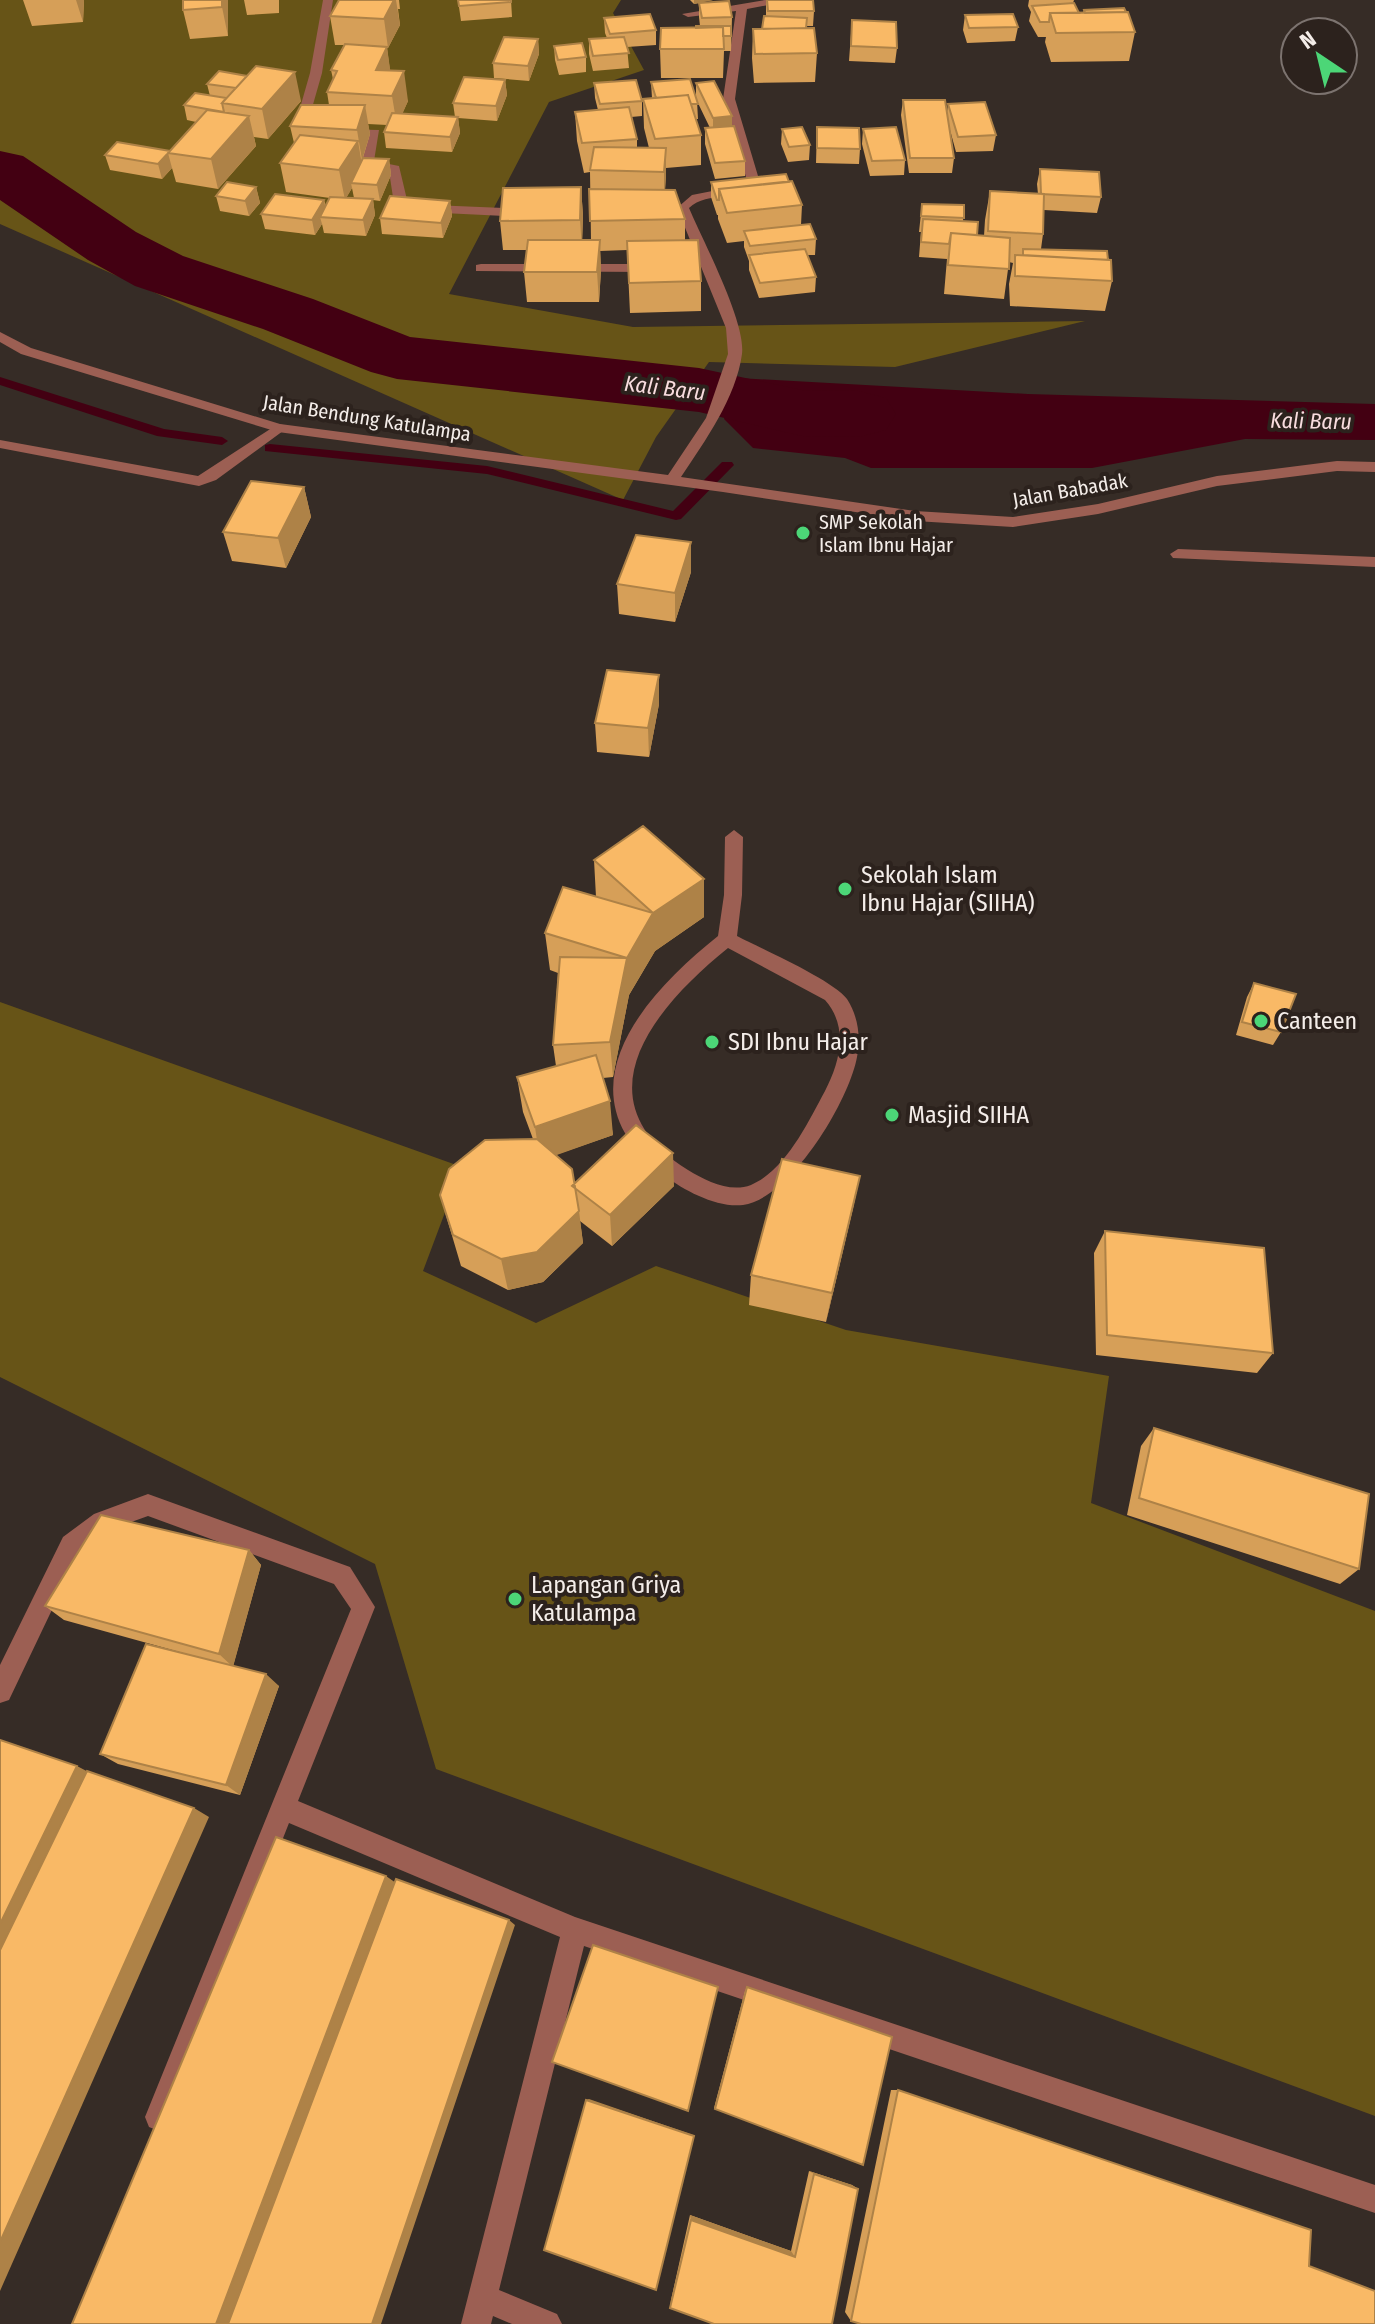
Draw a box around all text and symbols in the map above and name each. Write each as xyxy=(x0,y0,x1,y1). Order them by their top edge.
north arrow xyxy=(1279,16,1359,96)
text: N xyxy=(1295,25,1321,55)
water label: Kali Baru xyxy=(623,370,707,406)
street label: Jalan Bendung Katulampa xyxy=(261,390,473,446)
water label: Kali Baru xyxy=(1270,407,1352,435)
street label: Jalan Babadak xyxy=(1011,468,1130,512)
place label: SMP Sekolah Islam Ibnu Hajar xyxy=(819,510,953,557)
marker: SMP Sekolah Islam Ibnu Hajar xyxy=(794,524,812,542)
place label: Sekolah Islam Ibnu Hajar (SIIHA) xyxy=(861,861,1035,917)
marker: Sekolah Islam Ibnu Hajar (SIIHA) xyxy=(836,880,854,898)
place label: Canteen xyxy=(1277,1007,1357,1035)
marker: Canteen xyxy=(1252,1012,1270,1030)
place label: SDI Ibnu Hajar xyxy=(728,1028,869,1056)
marker: SDI Ibnu Hajar xyxy=(703,1033,721,1051)
place label: Masjid SIIHA xyxy=(908,1101,1030,1129)
marker: Masjid SIIHA xyxy=(883,1106,901,1124)
place label: Lapangan Griya Katulampa xyxy=(531,1571,681,1627)
marker: Lapangan Griya Katulampa xyxy=(506,1590,524,1608)

